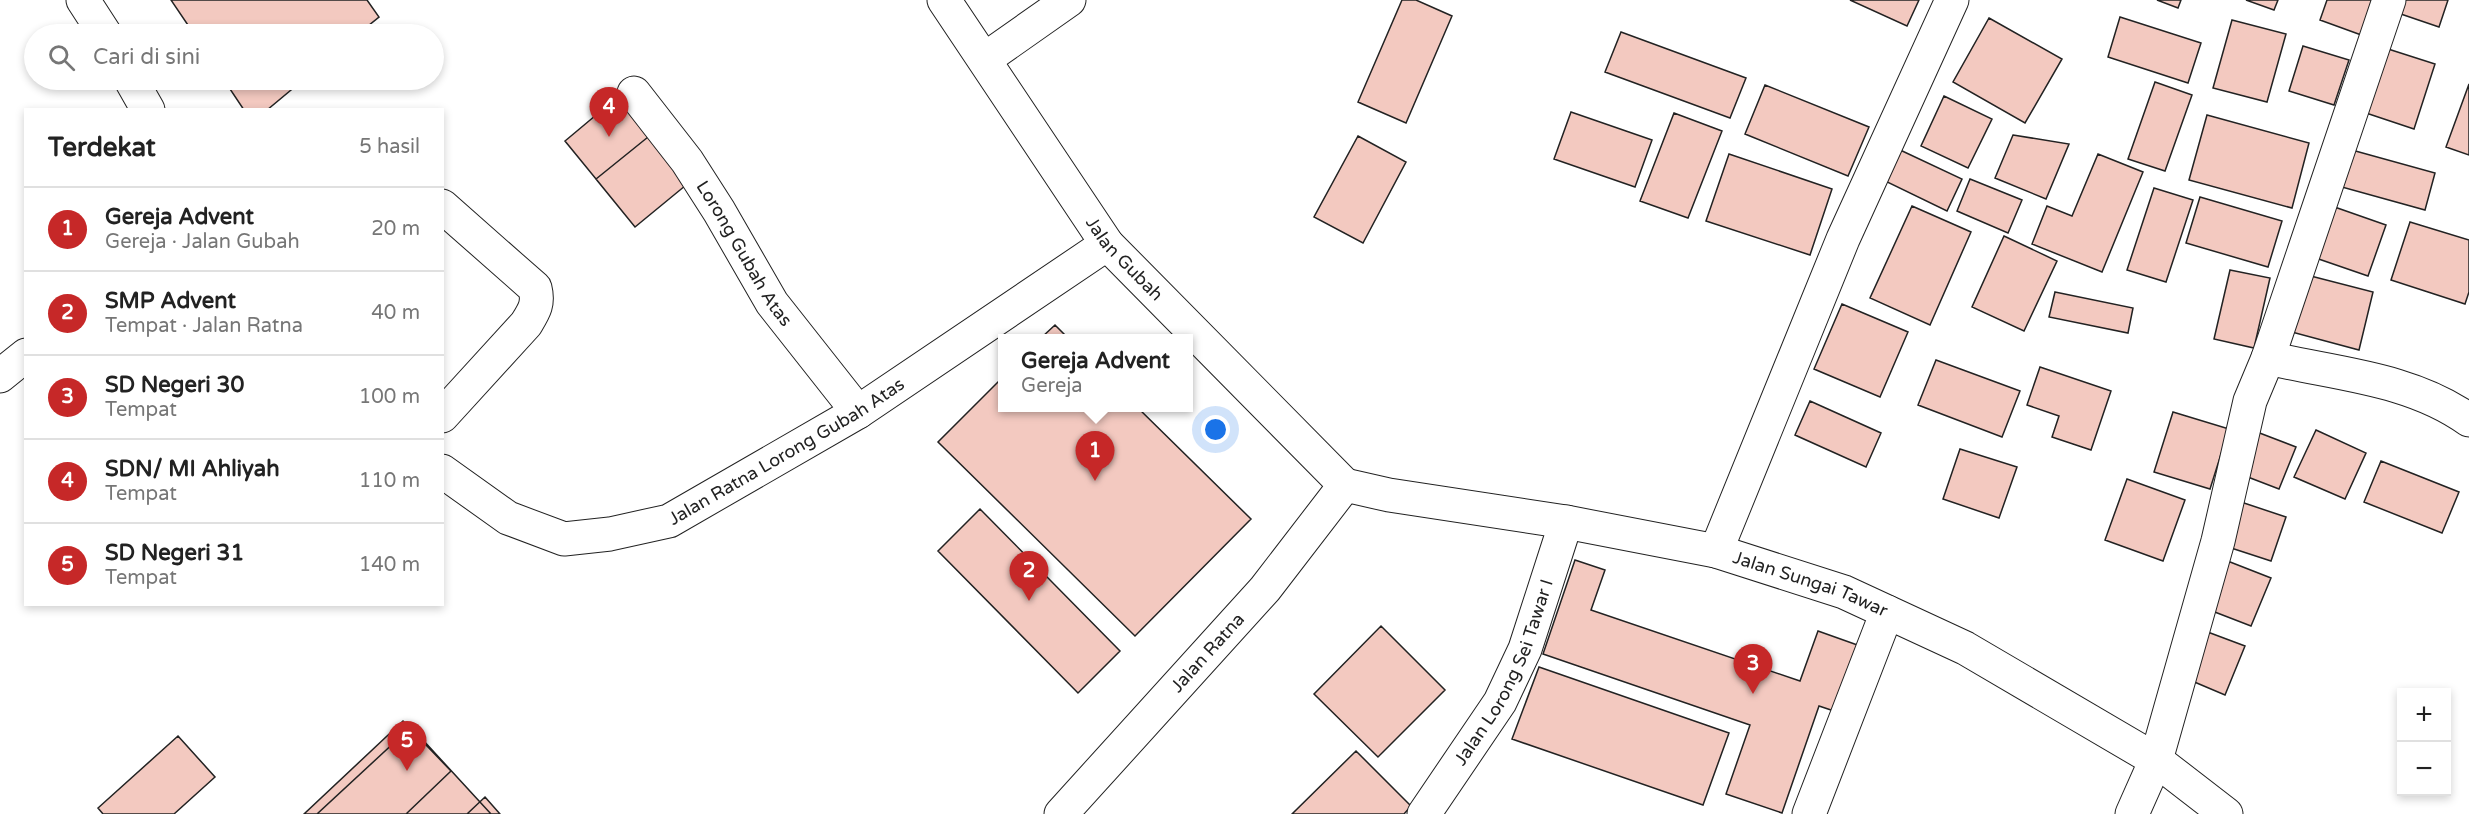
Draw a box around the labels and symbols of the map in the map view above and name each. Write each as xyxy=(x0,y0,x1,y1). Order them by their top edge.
pin: 4 xyxy=(590,88,628,137)
street label: Lorong Gubah Atas xyxy=(692,177,797,331)
street label: Jalan Gubah xyxy=(1081,213,1168,305)
street label: Jalan Ratna Lorong Gubah Atas xyxy=(665,373,909,530)
your location xyxy=(1201,415,1230,444)
pin: 1 xyxy=(1076,432,1114,481)
street label: Jalan Sungai Tawar xyxy=(1730,546,1891,622)
pin: 2 xyxy=(1010,552,1048,601)
street label: Jalan Lorong Sei Tawar I xyxy=(1449,576,1558,770)
street label: Jalan Ratna xyxy=(1166,608,1249,697)
pin: 3 xyxy=(1734,644,1772,694)
pin: 5 xyxy=(388,722,426,771)

